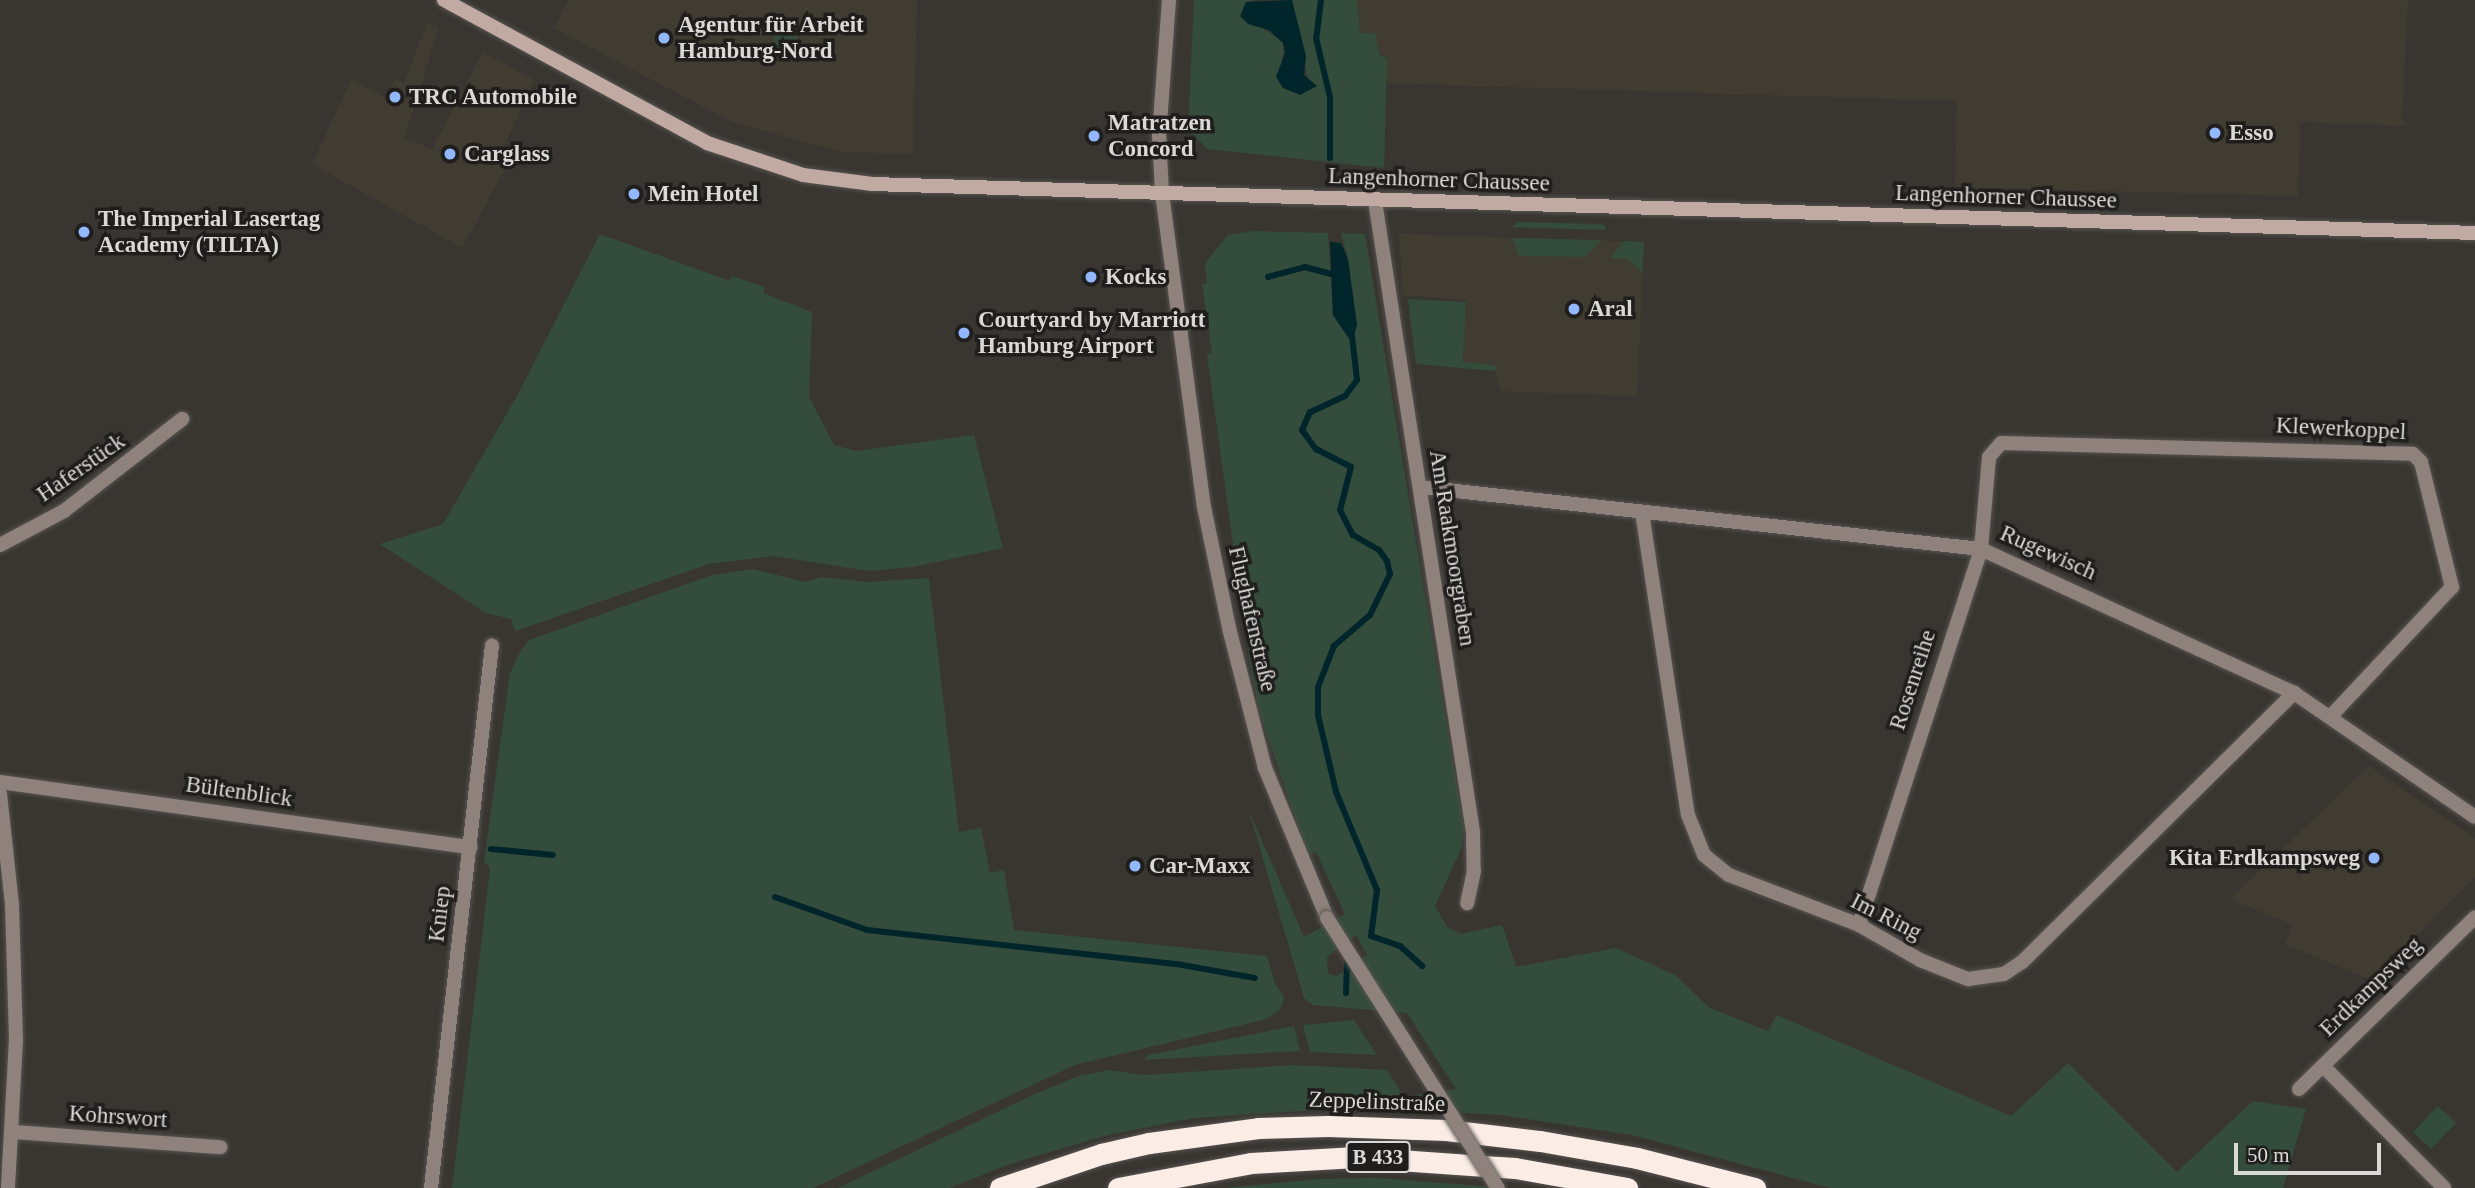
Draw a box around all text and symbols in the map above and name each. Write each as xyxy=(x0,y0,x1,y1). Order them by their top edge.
place label: Agentur für Arbeit Hamburg-Nord xyxy=(678,11,866,65)
marker: Agentur für Arbeit Hamburg-Nord xyxy=(656,30,672,46)
place label: TRC Automobile xyxy=(409,83,578,111)
marker: TRC Automobile xyxy=(387,89,403,105)
place label: Matratzen Concord xyxy=(1108,109,1211,163)
place label: Esso xyxy=(2229,119,2274,147)
marker: Esso xyxy=(2207,125,2223,141)
marker: Matratzen Concord xyxy=(1086,128,1102,144)
place label: Carglass xyxy=(464,140,550,168)
marker: Carglass xyxy=(442,146,458,162)
street label: Langenhorner Chaussee xyxy=(1328,162,1550,198)
street label: Langenhorner Chaussee xyxy=(1895,179,2117,215)
place label: Mein Hotel xyxy=(648,180,758,208)
marker: Mein Hotel xyxy=(626,186,642,202)
place label: The Imperial Lasertag Academy (TILTA) xyxy=(98,205,320,259)
marker: The Imperial Lasertag Academy (TILTA) xyxy=(76,224,92,240)
place label: Kocks xyxy=(1105,263,1166,291)
marker: Kocks xyxy=(1083,269,1099,285)
place label: Aral xyxy=(1588,295,1633,323)
marker: Aral xyxy=(1566,301,1582,317)
place label: Courtyard by Marriott Hamburg Airport xyxy=(978,306,1205,360)
marker: Courtyard by Marriott Hamburg Airport xyxy=(956,325,972,341)
street label: Klewerkoppel xyxy=(2275,412,2407,446)
street label: Haferstück xyxy=(32,428,130,508)
street label: Am Raakmoorgraben xyxy=(1423,448,1481,648)
street label: Rugewisch xyxy=(1996,520,2100,586)
street label: Flughafenstraße xyxy=(1222,544,1282,694)
street label: Rosenreihe xyxy=(1884,627,1942,733)
street label: Bültenblick xyxy=(184,771,294,813)
place label: Kita Erdkampsweg xyxy=(2169,844,2360,872)
marker: Kita Erdkampsweg xyxy=(2366,850,2382,866)
place label: Car-Maxx xyxy=(1149,852,1250,880)
marker: Car-Maxx xyxy=(1127,858,1143,874)
street label: Kniep xyxy=(423,884,457,944)
street label: Im Ring xyxy=(1846,887,1926,947)
street label: Erdkampsweg xyxy=(2314,931,2428,1043)
street label: Zeppelinstraße xyxy=(1308,1086,1446,1118)
street label: Kohrswort xyxy=(68,1100,168,1134)
scale bar xyxy=(2237,1128,2384,1172)
road number: B 433 xyxy=(1345,1140,1411,1174)
text: 50 m xyxy=(2247,1143,2290,1167)

